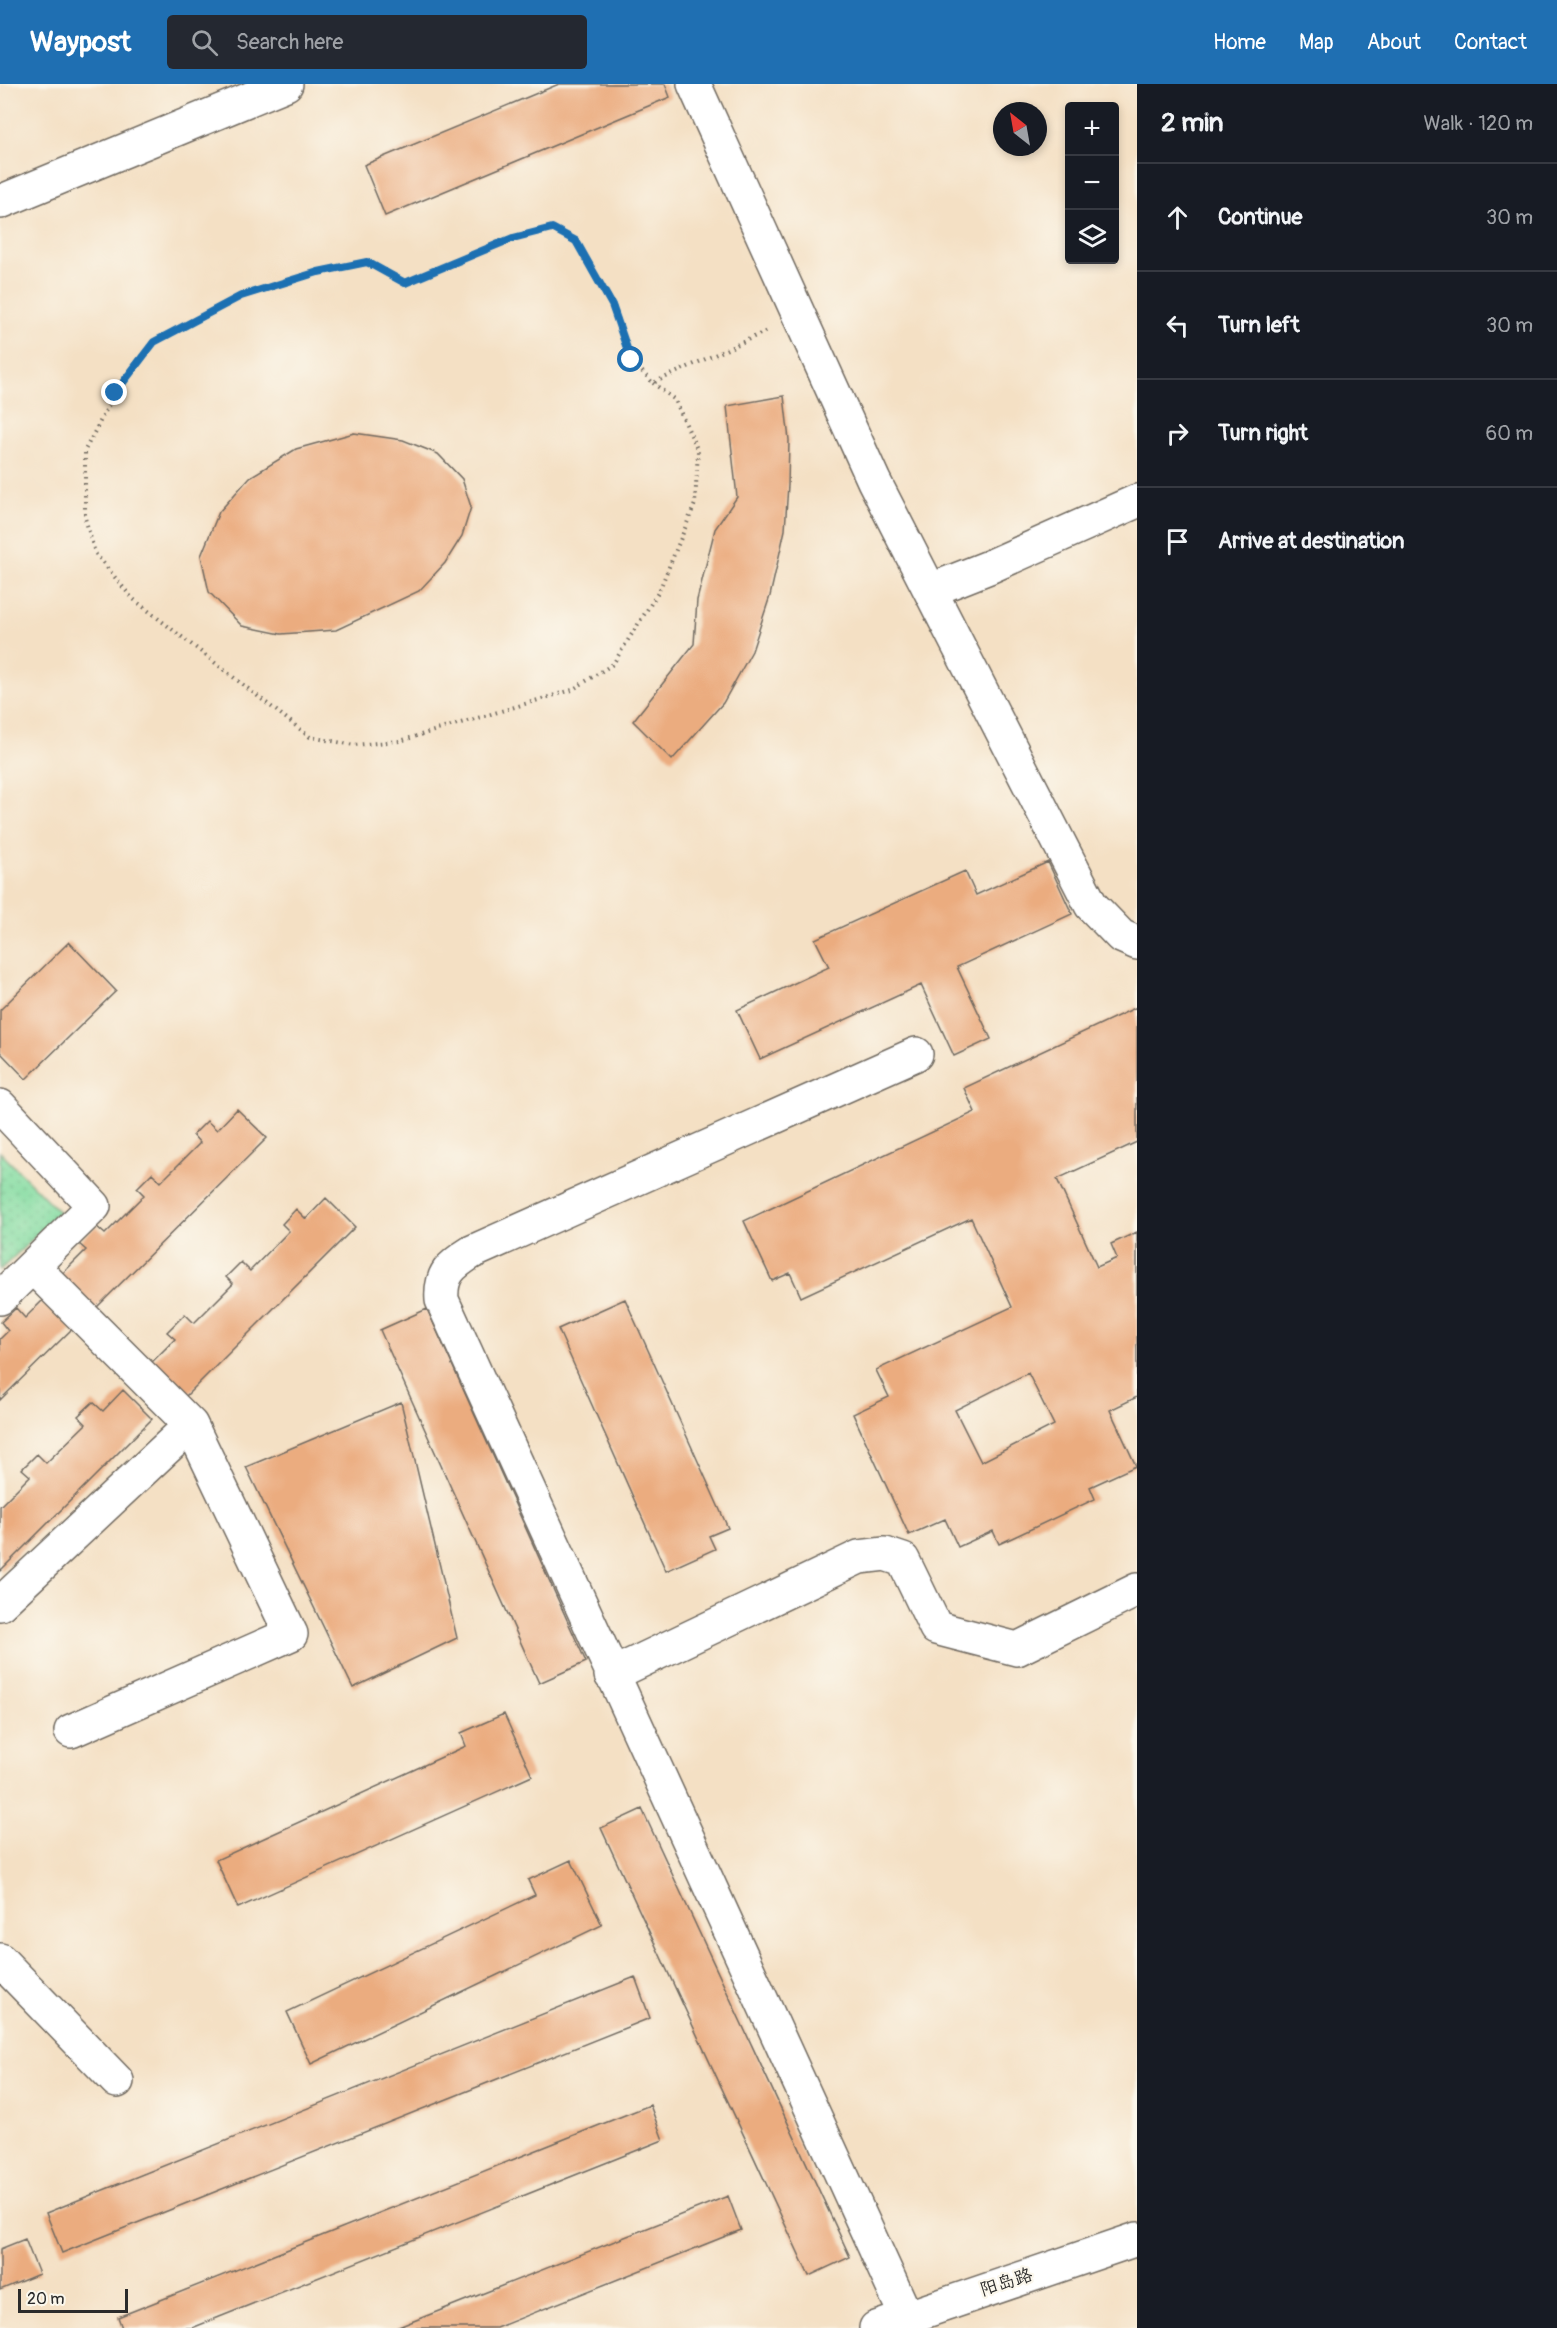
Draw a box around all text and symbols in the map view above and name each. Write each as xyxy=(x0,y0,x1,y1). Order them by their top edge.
search box xyxy=(167,15,587,69)
text: Waypost xyxy=(30,25,131,60)
icon: search xyxy=(188,26,221,59)
text: Search here xyxy=(236,28,343,56)
text: Home xyxy=(1213,29,1266,56)
text: Map xyxy=(1299,29,1334,56)
text: About xyxy=(1367,29,1421,56)
text: Contact xyxy=(1454,29,1527,56)
north arrow xyxy=(993,102,1047,156)
map controls xyxy=(1065,102,1119,264)
button: + xyxy=(1065,102,1119,156)
text: 2 min xyxy=(1161,107,1223,139)
text: Walk · 120 m xyxy=(1424,111,1533,136)
button: − xyxy=(1065,156,1119,210)
icon: ahead xyxy=(1161,201,1194,234)
text: Continue xyxy=(1218,203,1302,231)
text: 30 m xyxy=(1486,205,1533,230)
button: layers xyxy=(1065,210,1119,264)
icon: left xyxy=(1161,309,1194,342)
text: Turn left xyxy=(1218,311,1300,339)
text: 30 m xyxy=(1486,313,1533,338)
route start xyxy=(617,346,643,372)
route end xyxy=(101,379,127,405)
icon: right xyxy=(1161,417,1194,450)
text: Turn right xyxy=(1218,419,1308,447)
text: 60 m xyxy=(1486,421,1533,446)
icon: arrive xyxy=(1161,525,1194,558)
text: Arrive at destination xyxy=(1218,527,1404,555)
street label: 阳岛路 xyxy=(977,2263,1035,2302)
scale bar xyxy=(18,2286,128,2314)
text: 20 m xyxy=(27,2289,65,2309)

